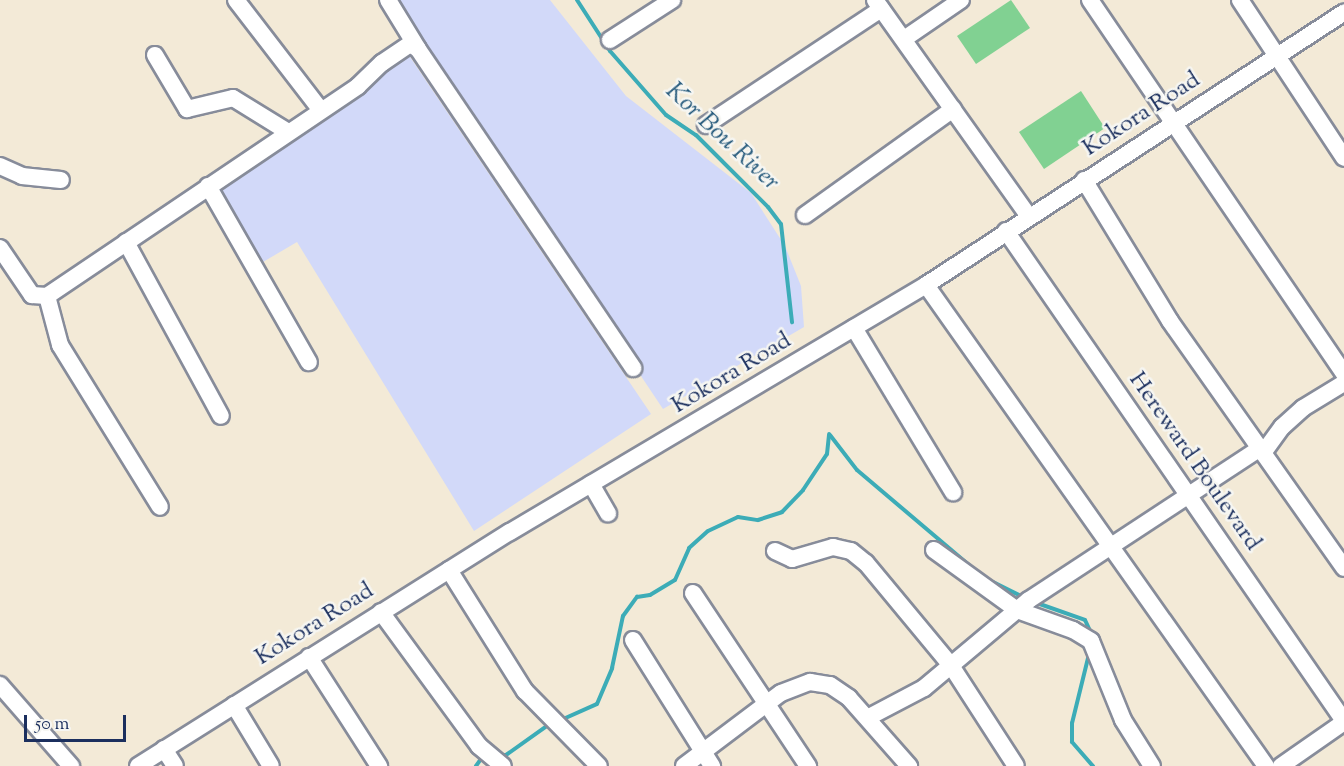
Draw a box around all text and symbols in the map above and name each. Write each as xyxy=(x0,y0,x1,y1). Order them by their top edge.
street label: Kokora Road xyxy=(1078,66,1206,164)
water label: Kor Bou River xyxy=(658,76,786,198)
street label: Kokora Road xyxy=(667,327,797,421)
street label: Hereward Boulevard xyxy=(1122,367,1266,557)
street label: Kokora Road xyxy=(250,577,380,673)
scale bar xyxy=(27,703,129,741)
text: 50 m xyxy=(35,712,69,738)

